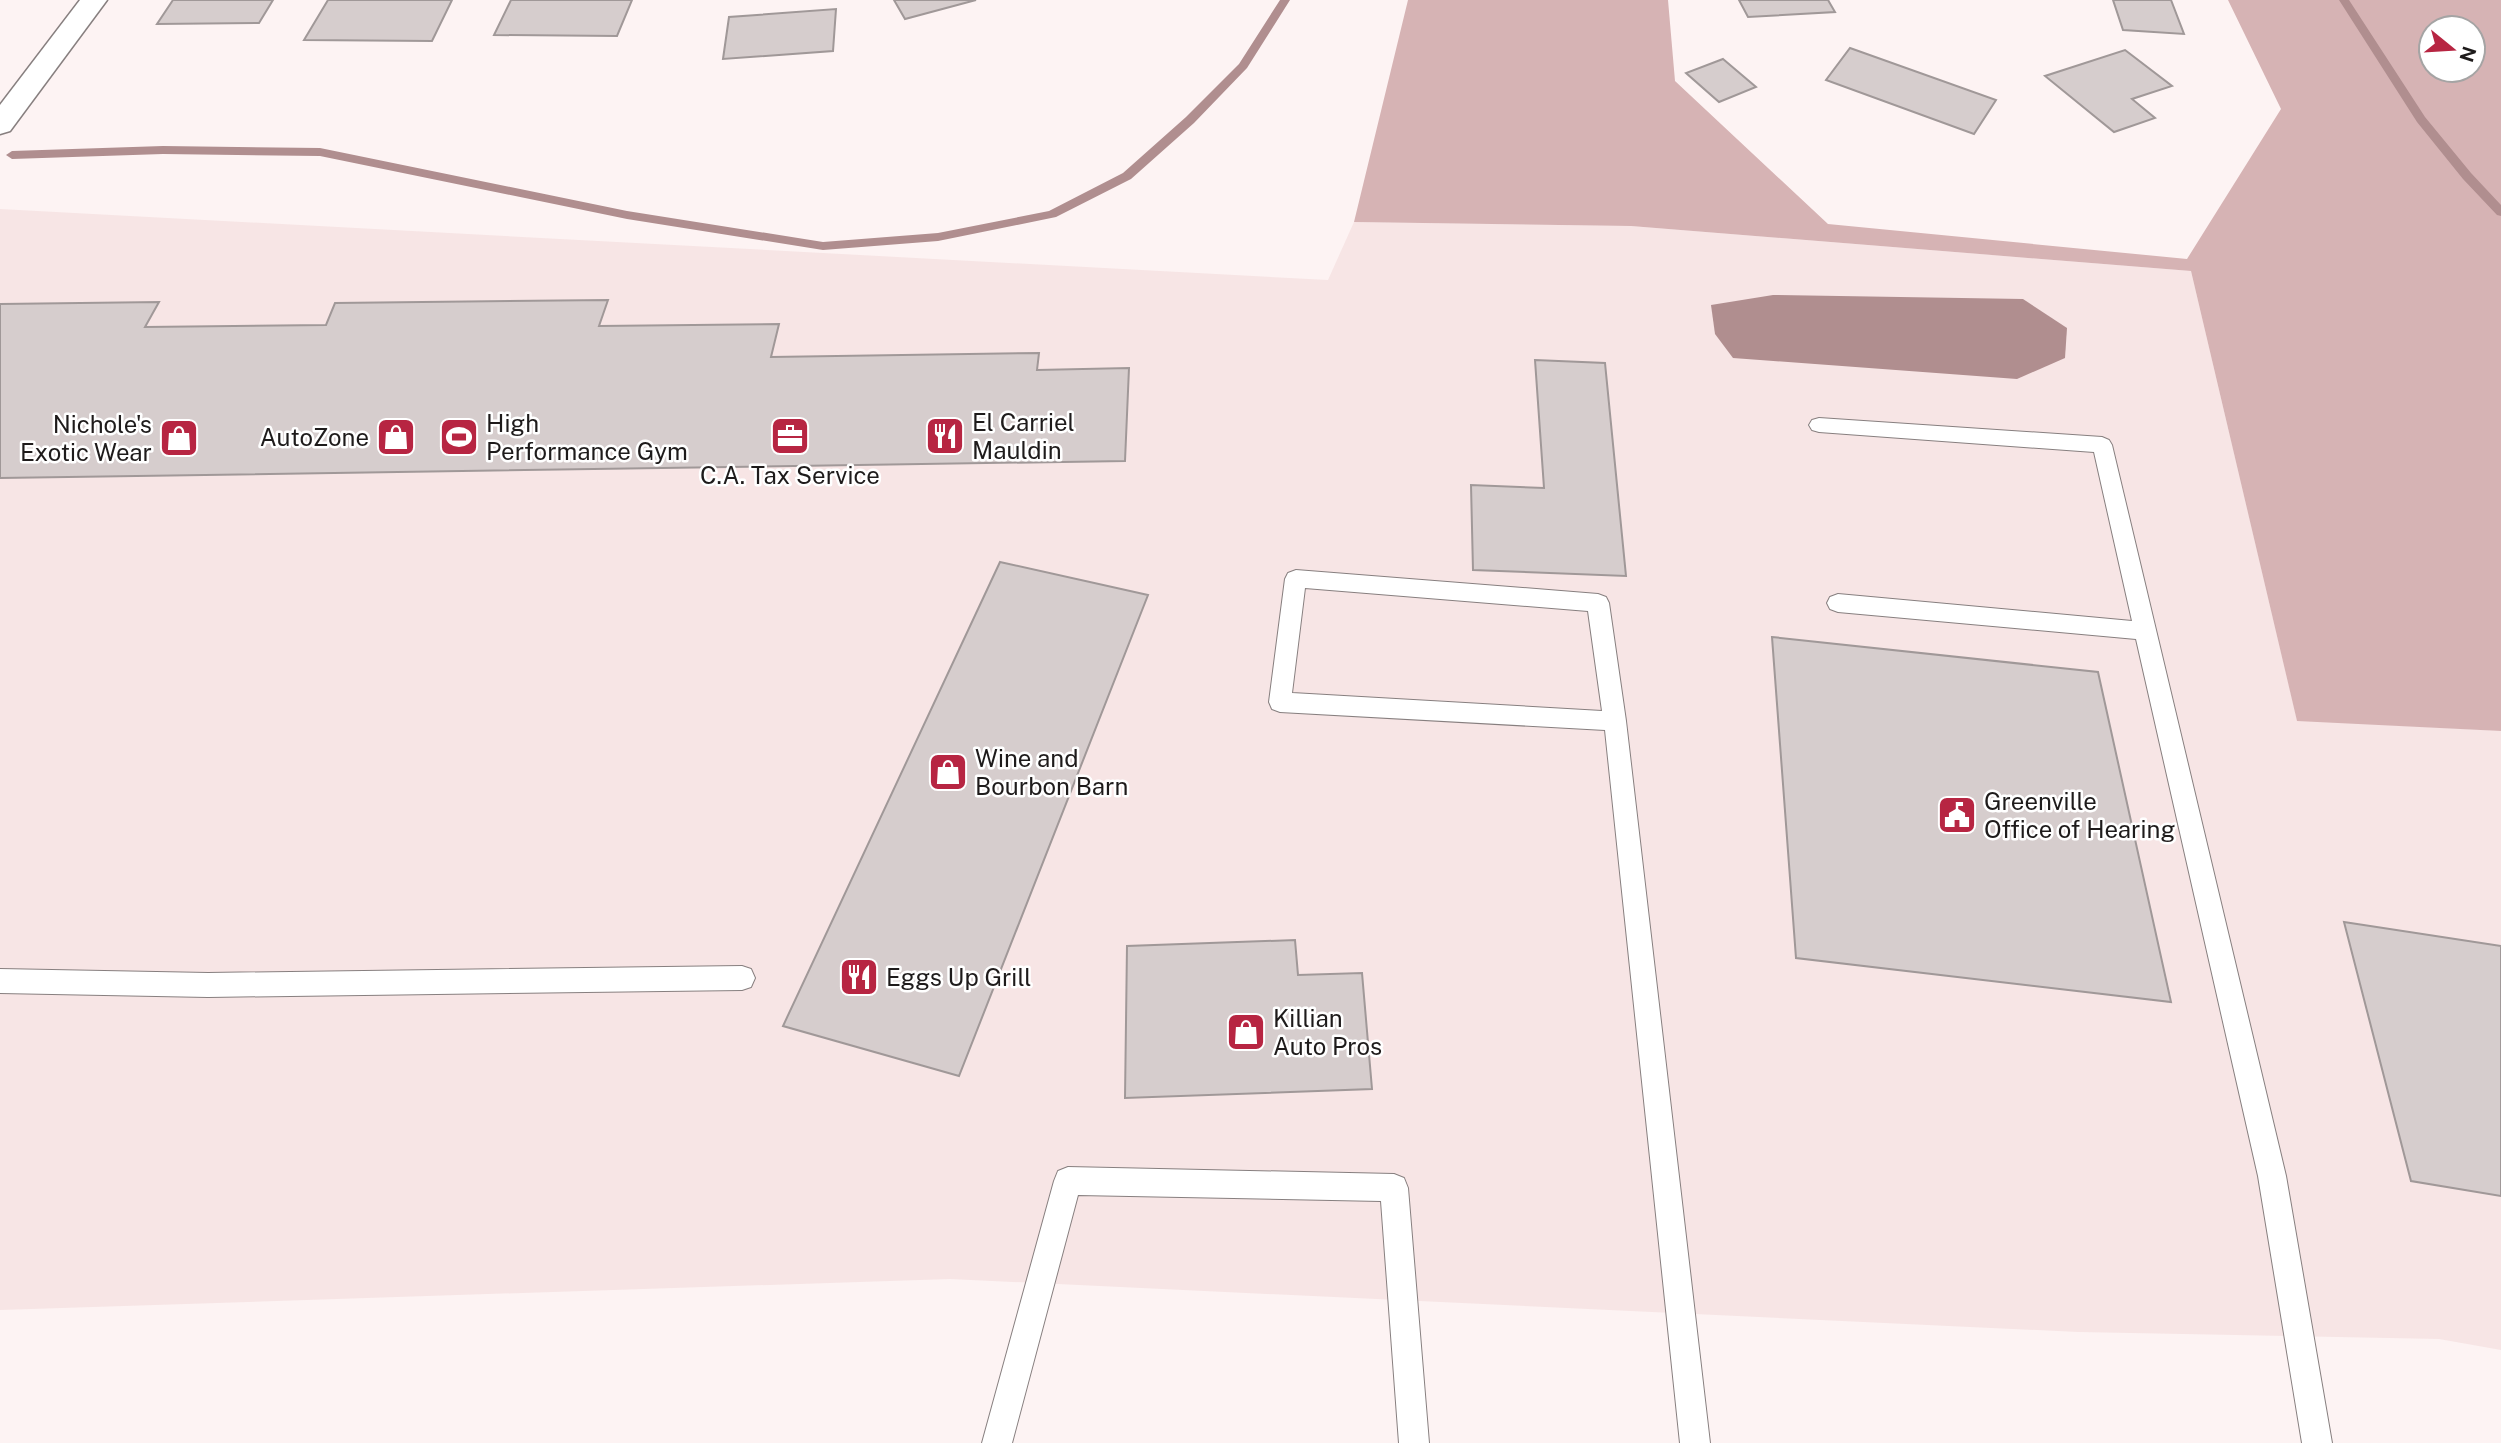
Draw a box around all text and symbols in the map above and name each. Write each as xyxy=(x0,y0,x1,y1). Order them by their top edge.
north arrow xyxy=(2417,14,2487,84)
text: N xyxy=(2455,44,2481,65)
place label: El Carriel Mauldin xyxy=(972,408,1075,464)
place label: High Performance Gym xyxy=(486,409,688,465)
place label: Nichole's Exotic Wear xyxy=(20,410,152,466)
office icon: C.A. Tax Service xyxy=(769,415,811,457)
restaurant icon: El Carriel Mauldin xyxy=(924,415,966,457)
shop icon: AutoZone xyxy=(375,416,417,458)
sports icon: High Performance Gym xyxy=(438,416,480,458)
shop icon: Nichole's Exotic Wear xyxy=(158,417,200,459)
place label: AutoZone xyxy=(260,423,369,451)
place label: C.A. Tax Service xyxy=(700,461,880,489)
place label: Wine and Bourbon Barn xyxy=(975,744,1128,800)
shop icon: Wine and Bourbon Barn xyxy=(927,751,969,793)
place label: Greenville Office of Hearing xyxy=(1984,787,2175,843)
public building icon: Greenville Office of Hearing xyxy=(1936,794,1978,836)
restaurant icon: Eggs Up Grill xyxy=(838,956,880,998)
place label: Eggs Up Grill xyxy=(886,963,1032,991)
place label: Killian Auto Pros xyxy=(1273,1004,1382,1060)
shop icon: Killian Auto Pros xyxy=(1225,1011,1267,1053)

